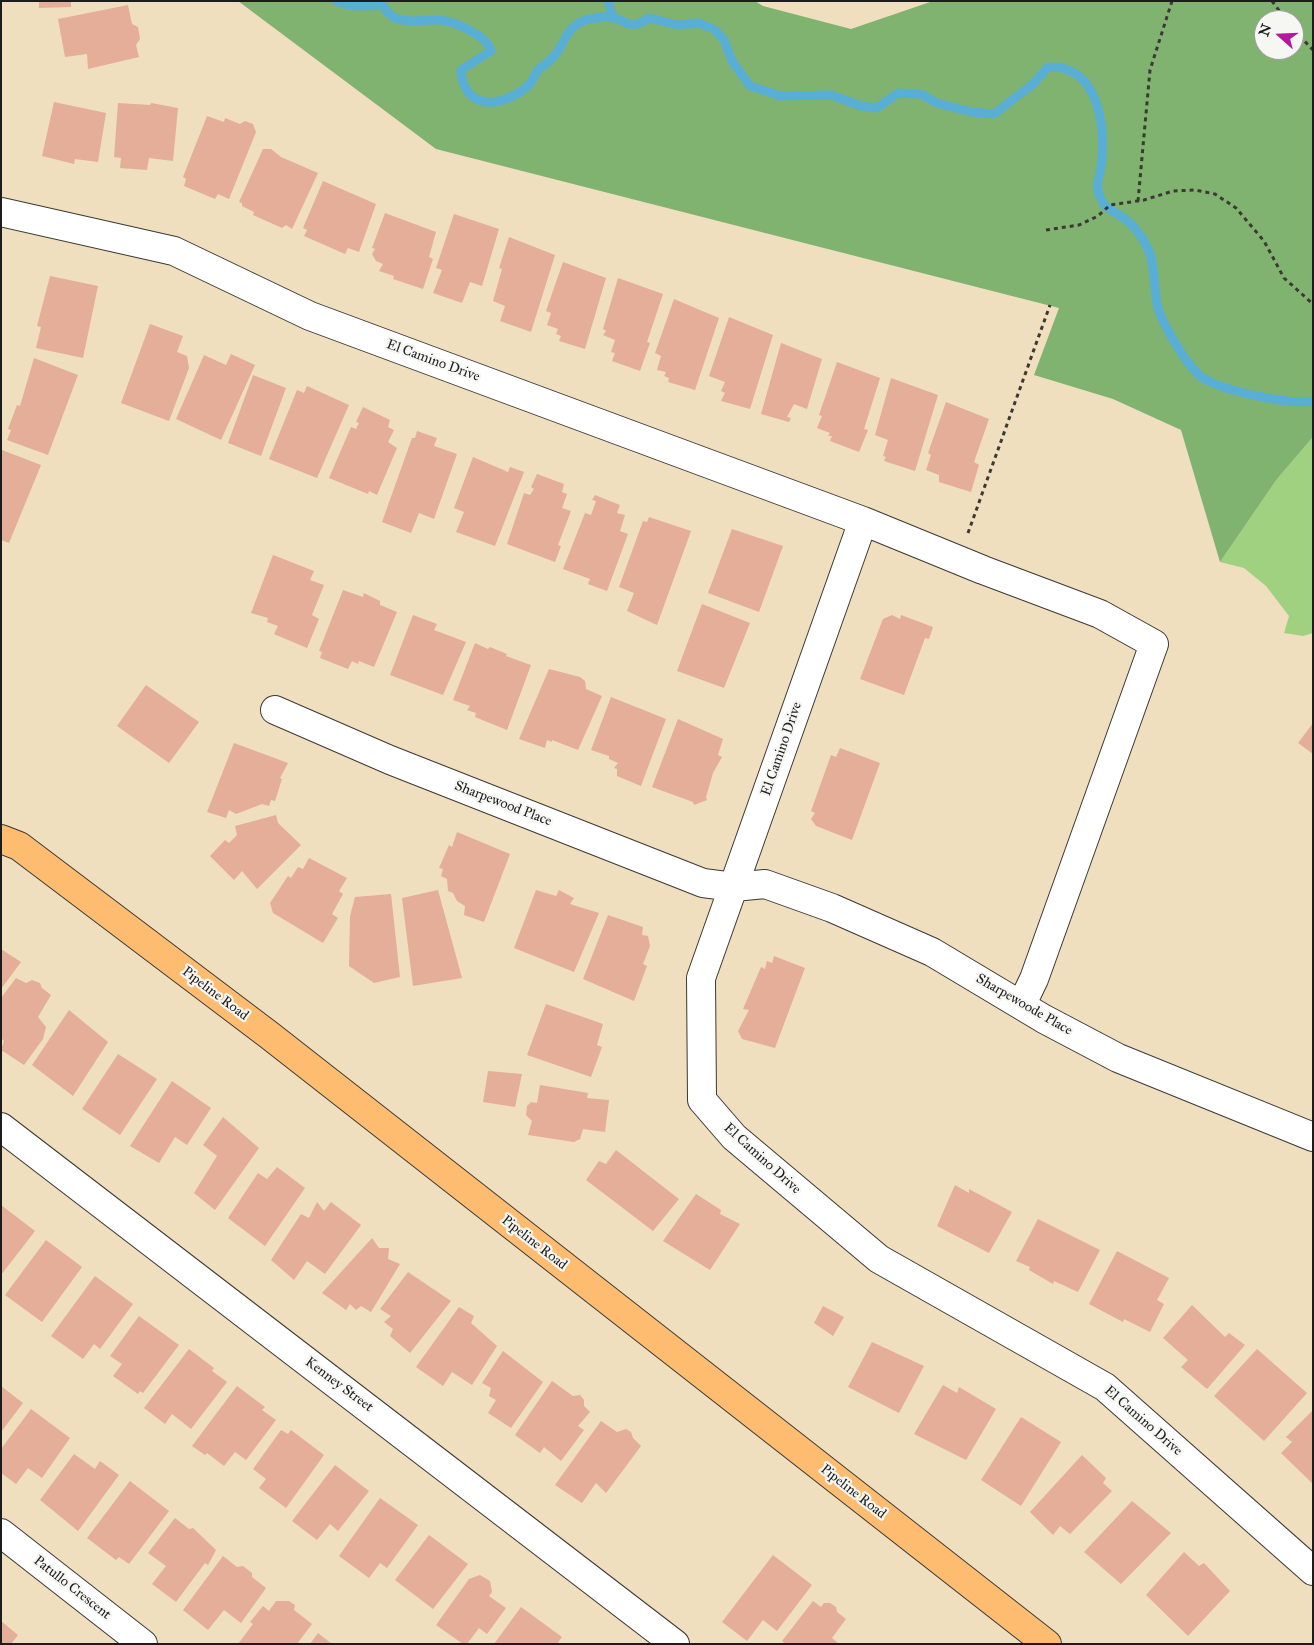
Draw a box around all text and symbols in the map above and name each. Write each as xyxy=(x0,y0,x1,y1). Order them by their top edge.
north arrow xyxy=(1254,10,1304,60)
text: N xyxy=(1255,22,1275,39)
street label: El Camino Drive xyxy=(384,336,482,386)
street label: El Camino Drive xyxy=(758,700,806,798)
street label: Sharpewood Place xyxy=(452,778,554,830)
street label: Pipeline Road xyxy=(179,964,251,1024)
street label: Sharpewoode Place xyxy=(973,971,1075,1039)
street label: El Camino Drive xyxy=(720,1120,804,1198)
street label: Pipeline Road xyxy=(498,1212,570,1274)
street label: Kenney Street xyxy=(302,1354,376,1416)
street label: El Camino Drive xyxy=(1101,1383,1185,1459)
street label: Pipeline Road xyxy=(817,1461,889,1523)
street label: Patullo Crescent xyxy=(30,1553,114,1623)

